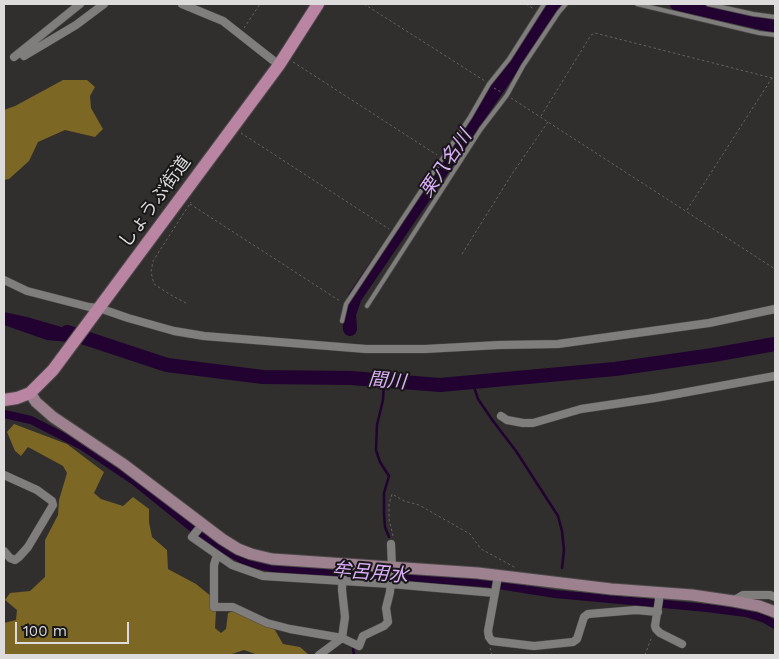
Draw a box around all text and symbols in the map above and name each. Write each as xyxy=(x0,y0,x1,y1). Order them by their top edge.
water label: 栗八名川 xyxy=(415,126,477,202)
street label: しょうぶ街道 xyxy=(115,152,195,252)
water label: 間川 xyxy=(367,368,407,394)
water label: 牟呂用水 xyxy=(331,558,409,588)
scale bar xyxy=(18,612,131,644)
text: 100 m xyxy=(23,622,67,640)

